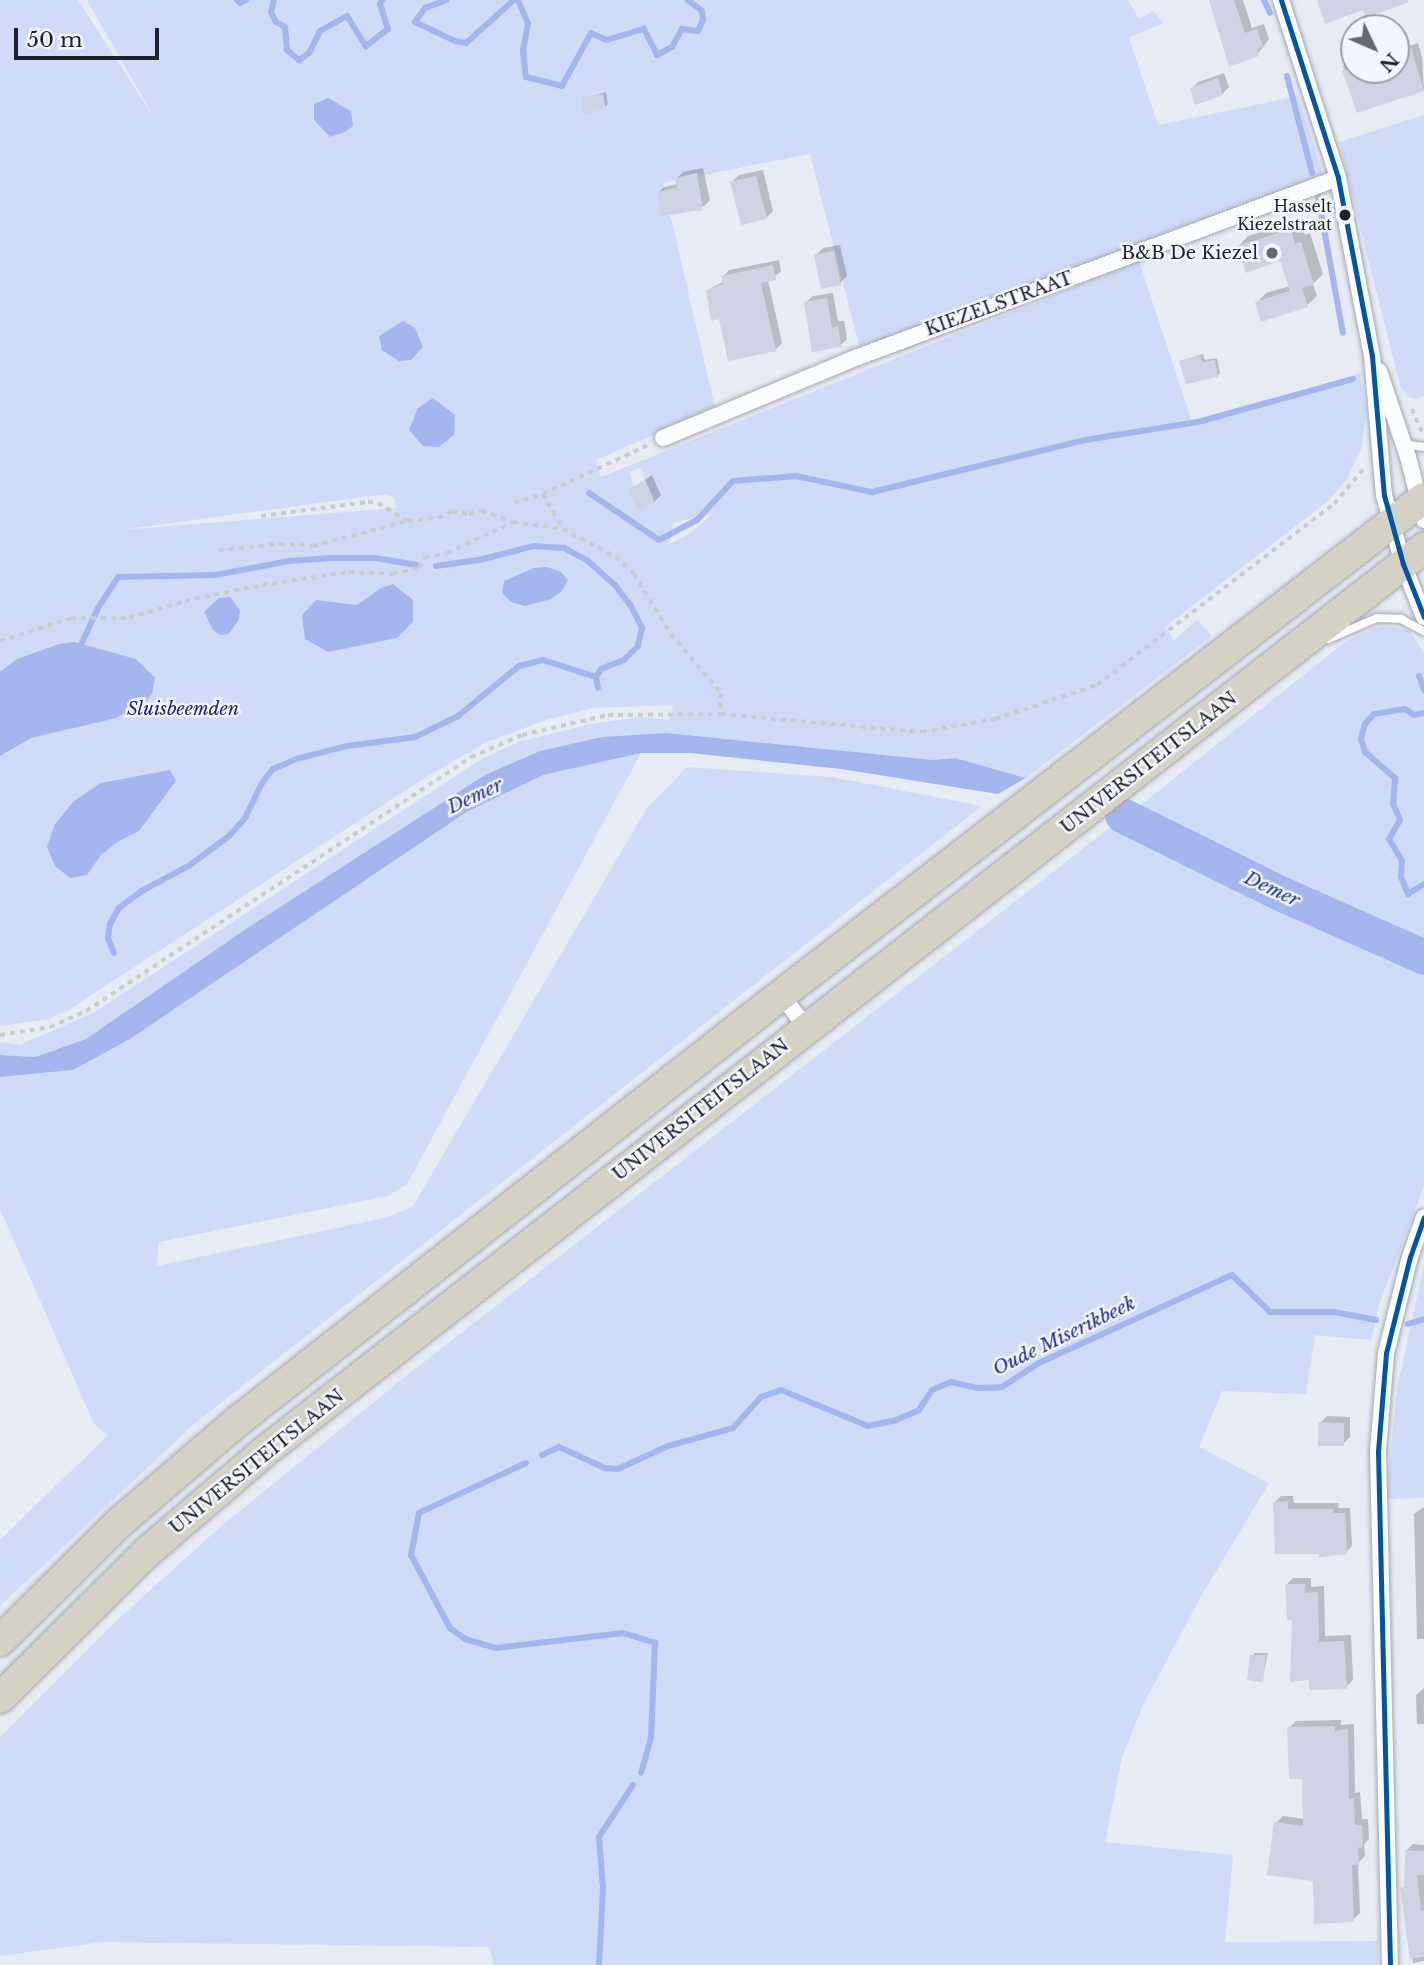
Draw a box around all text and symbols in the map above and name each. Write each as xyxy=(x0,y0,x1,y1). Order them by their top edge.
scale bar xyxy=(18,14,163,58)
north arrow xyxy=(1340,14,1410,84)
text: 50 m xyxy=(27,27,82,53)
text: N xyxy=(1375,48,1404,77)
place label: Hasselt Kiezelstraat xyxy=(1237,196,1332,234)
marker: Hasselt Kiezelstraat xyxy=(1338,208,1352,222)
place label: B&B De Kiezel xyxy=(1121,242,1258,264)
marker: B&B De Kiezel xyxy=(1264,245,1280,261)
street label: KIEZELSTRAAT xyxy=(922,267,1076,341)
street label: UNIVERSITEITSLAAN xyxy=(1057,687,1241,839)
park label: Sluisbeemden xyxy=(127,698,239,720)
water label: Demer xyxy=(444,773,506,819)
water label: Demer xyxy=(1241,866,1303,912)
street label: UNIVERSITEITSLAAN xyxy=(609,1034,793,1186)
water label: Oude Miserikbeek xyxy=(989,1292,1139,1380)
street label: UNIVERSITEITSLAAN xyxy=(166,1385,348,1539)

